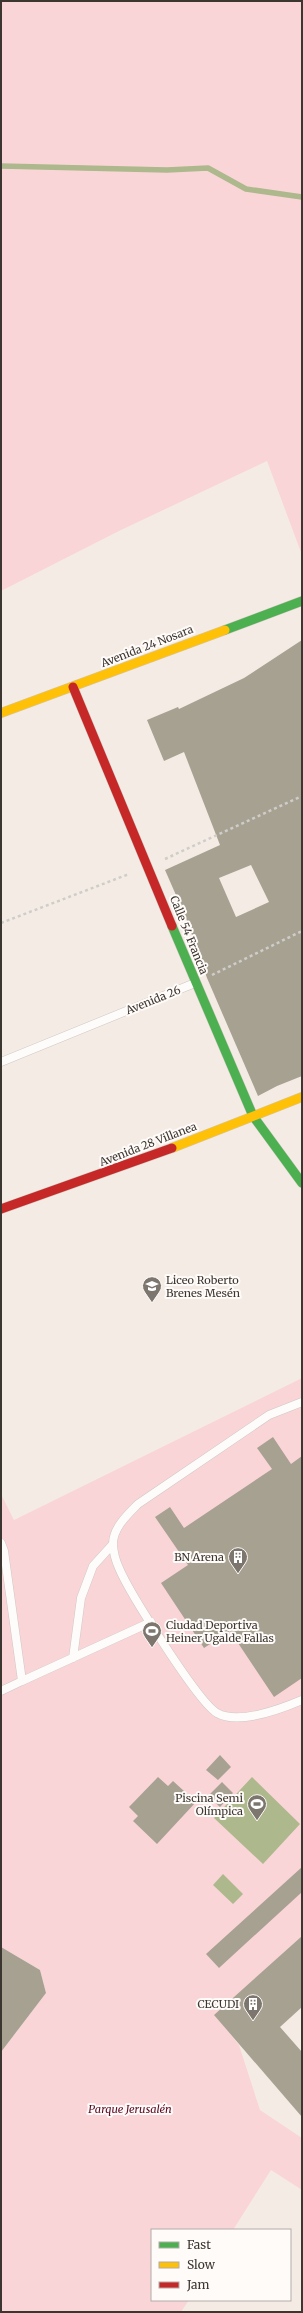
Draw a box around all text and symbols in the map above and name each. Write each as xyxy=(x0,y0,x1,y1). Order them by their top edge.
street label: Avenida 24 Nosara xyxy=(98,622,195,670)
street label: Calle 54 Francia xyxy=(167,894,211,976)
street label: Avenida 26 xyxy=(123,983,183,1018)
street label: Avenida 28 Villanea xyxy=(96,1119,199,1169)
place label: Liceo Roberto Brenes Mesén xyxy=(166,1273,241,1300)
school or university icon: Liceo Roberto Brenes Mesén xyxy=(141,1275,163,1303)
building icon: BN Arena xyxy=(227,1546,249,1574)
place label: BN Arena xyxy=(174,1550,224,1564)
place label: Ciudad Deportiva Heiner Ugalde Fallas xyxy=(166,1618,274,1645)
sports icon: Ciudad Deportiva Heiner Ugalde Fallas xyxy=(141,1620,163,1648)
place label: Piscina Semi Olímpica xyxy=(175,1791,243,1818)
sports icon: Piscina Semi Olímpica xyxy=(246,1793,268,1821)
building icon: CECUDI xyxy=(242,1993,264,2021)
place label: CECUDI xyxy=(197,1997,239,2011)
park label: Parque Jerusalén xyxy=(88,2102,172,2116)
legend xyxy=(151,2229,291,2301)
text: Fast xyxy=(187,2237,211,2252)
text: Slow xyxy=(187,2257,216,2272)
text: Jam xyxy=(186,2277,210,2292)

